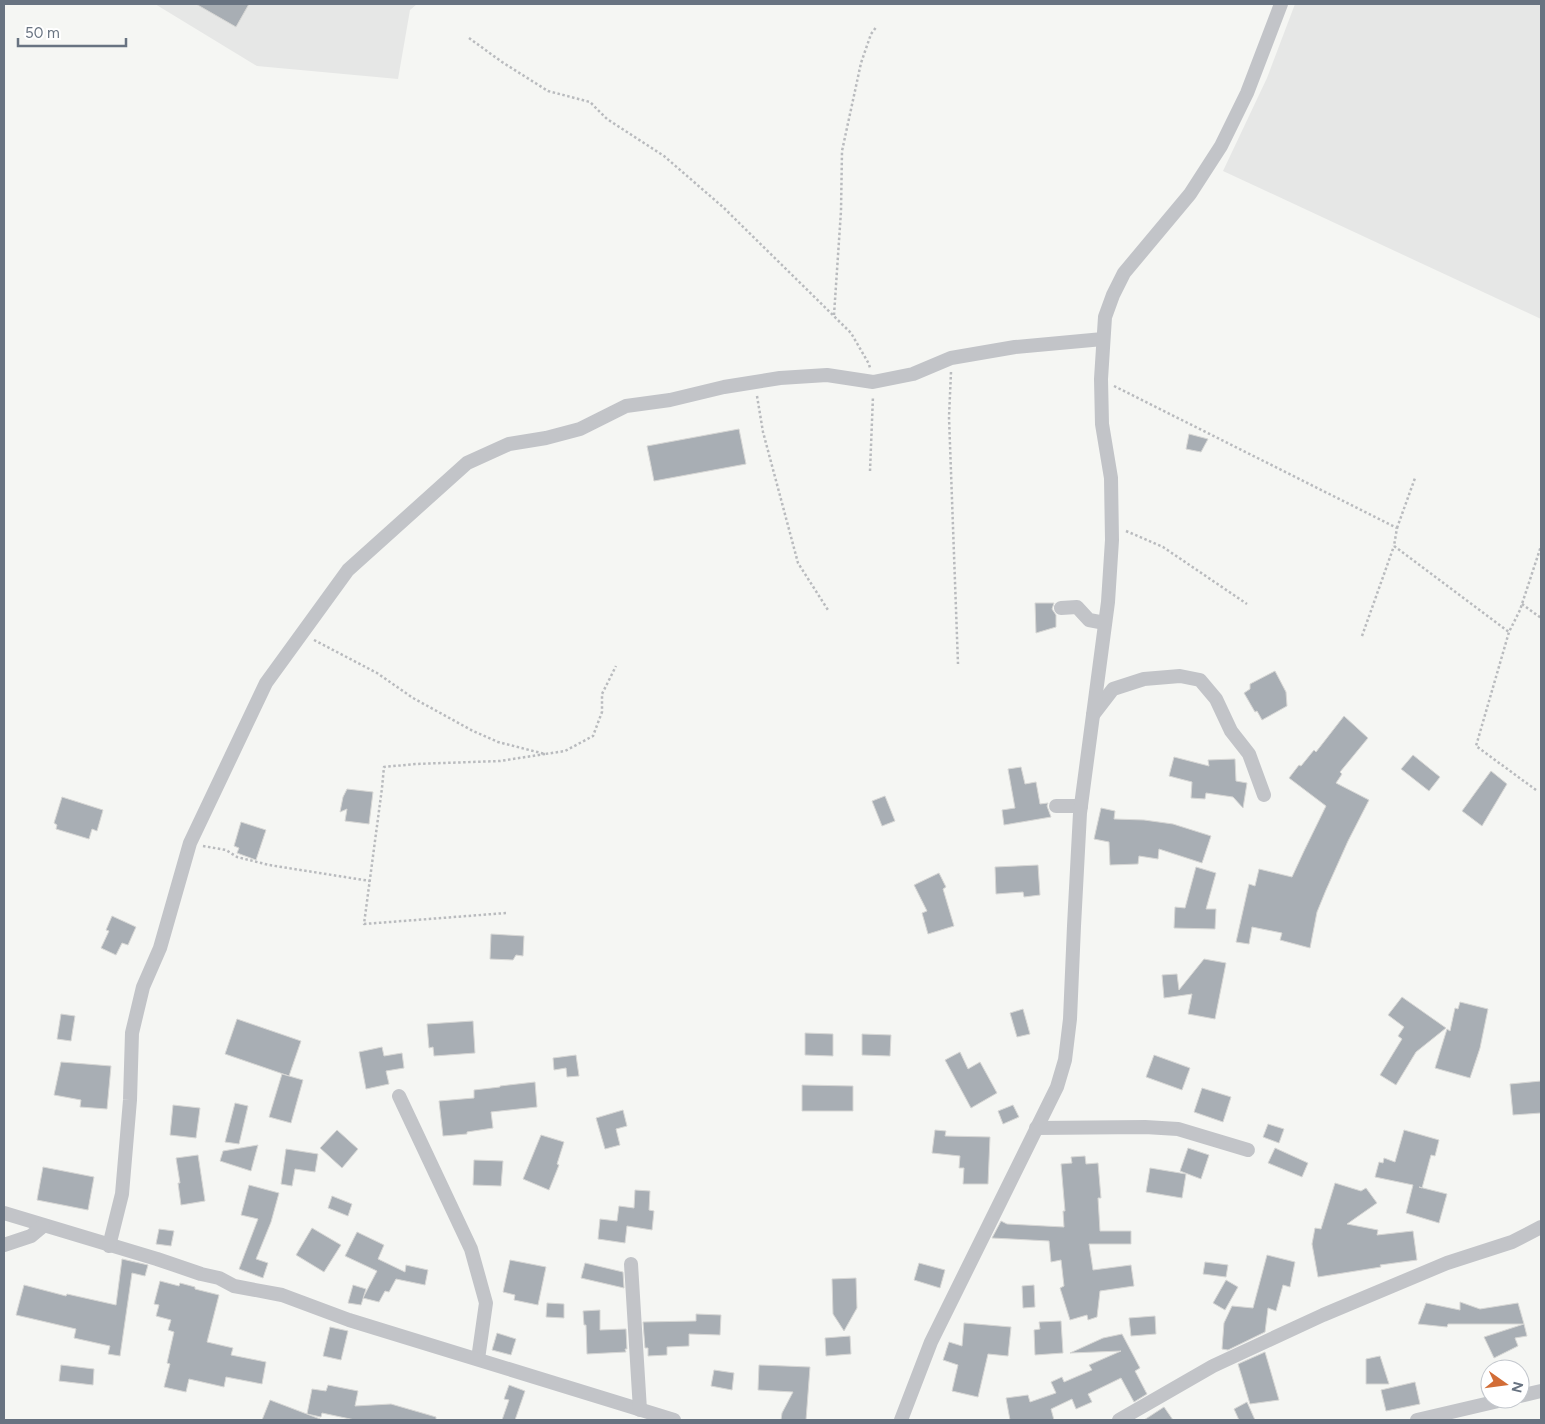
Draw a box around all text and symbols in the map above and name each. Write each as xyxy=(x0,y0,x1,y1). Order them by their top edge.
scale bar xyxy=(18,15,125,47)
text: 50 m xyxy=(25,24,60,42)
north arrow xyxy=(1480,1359,1530,1409)
text: N xyxy=(1508,1380,1527,1394)

